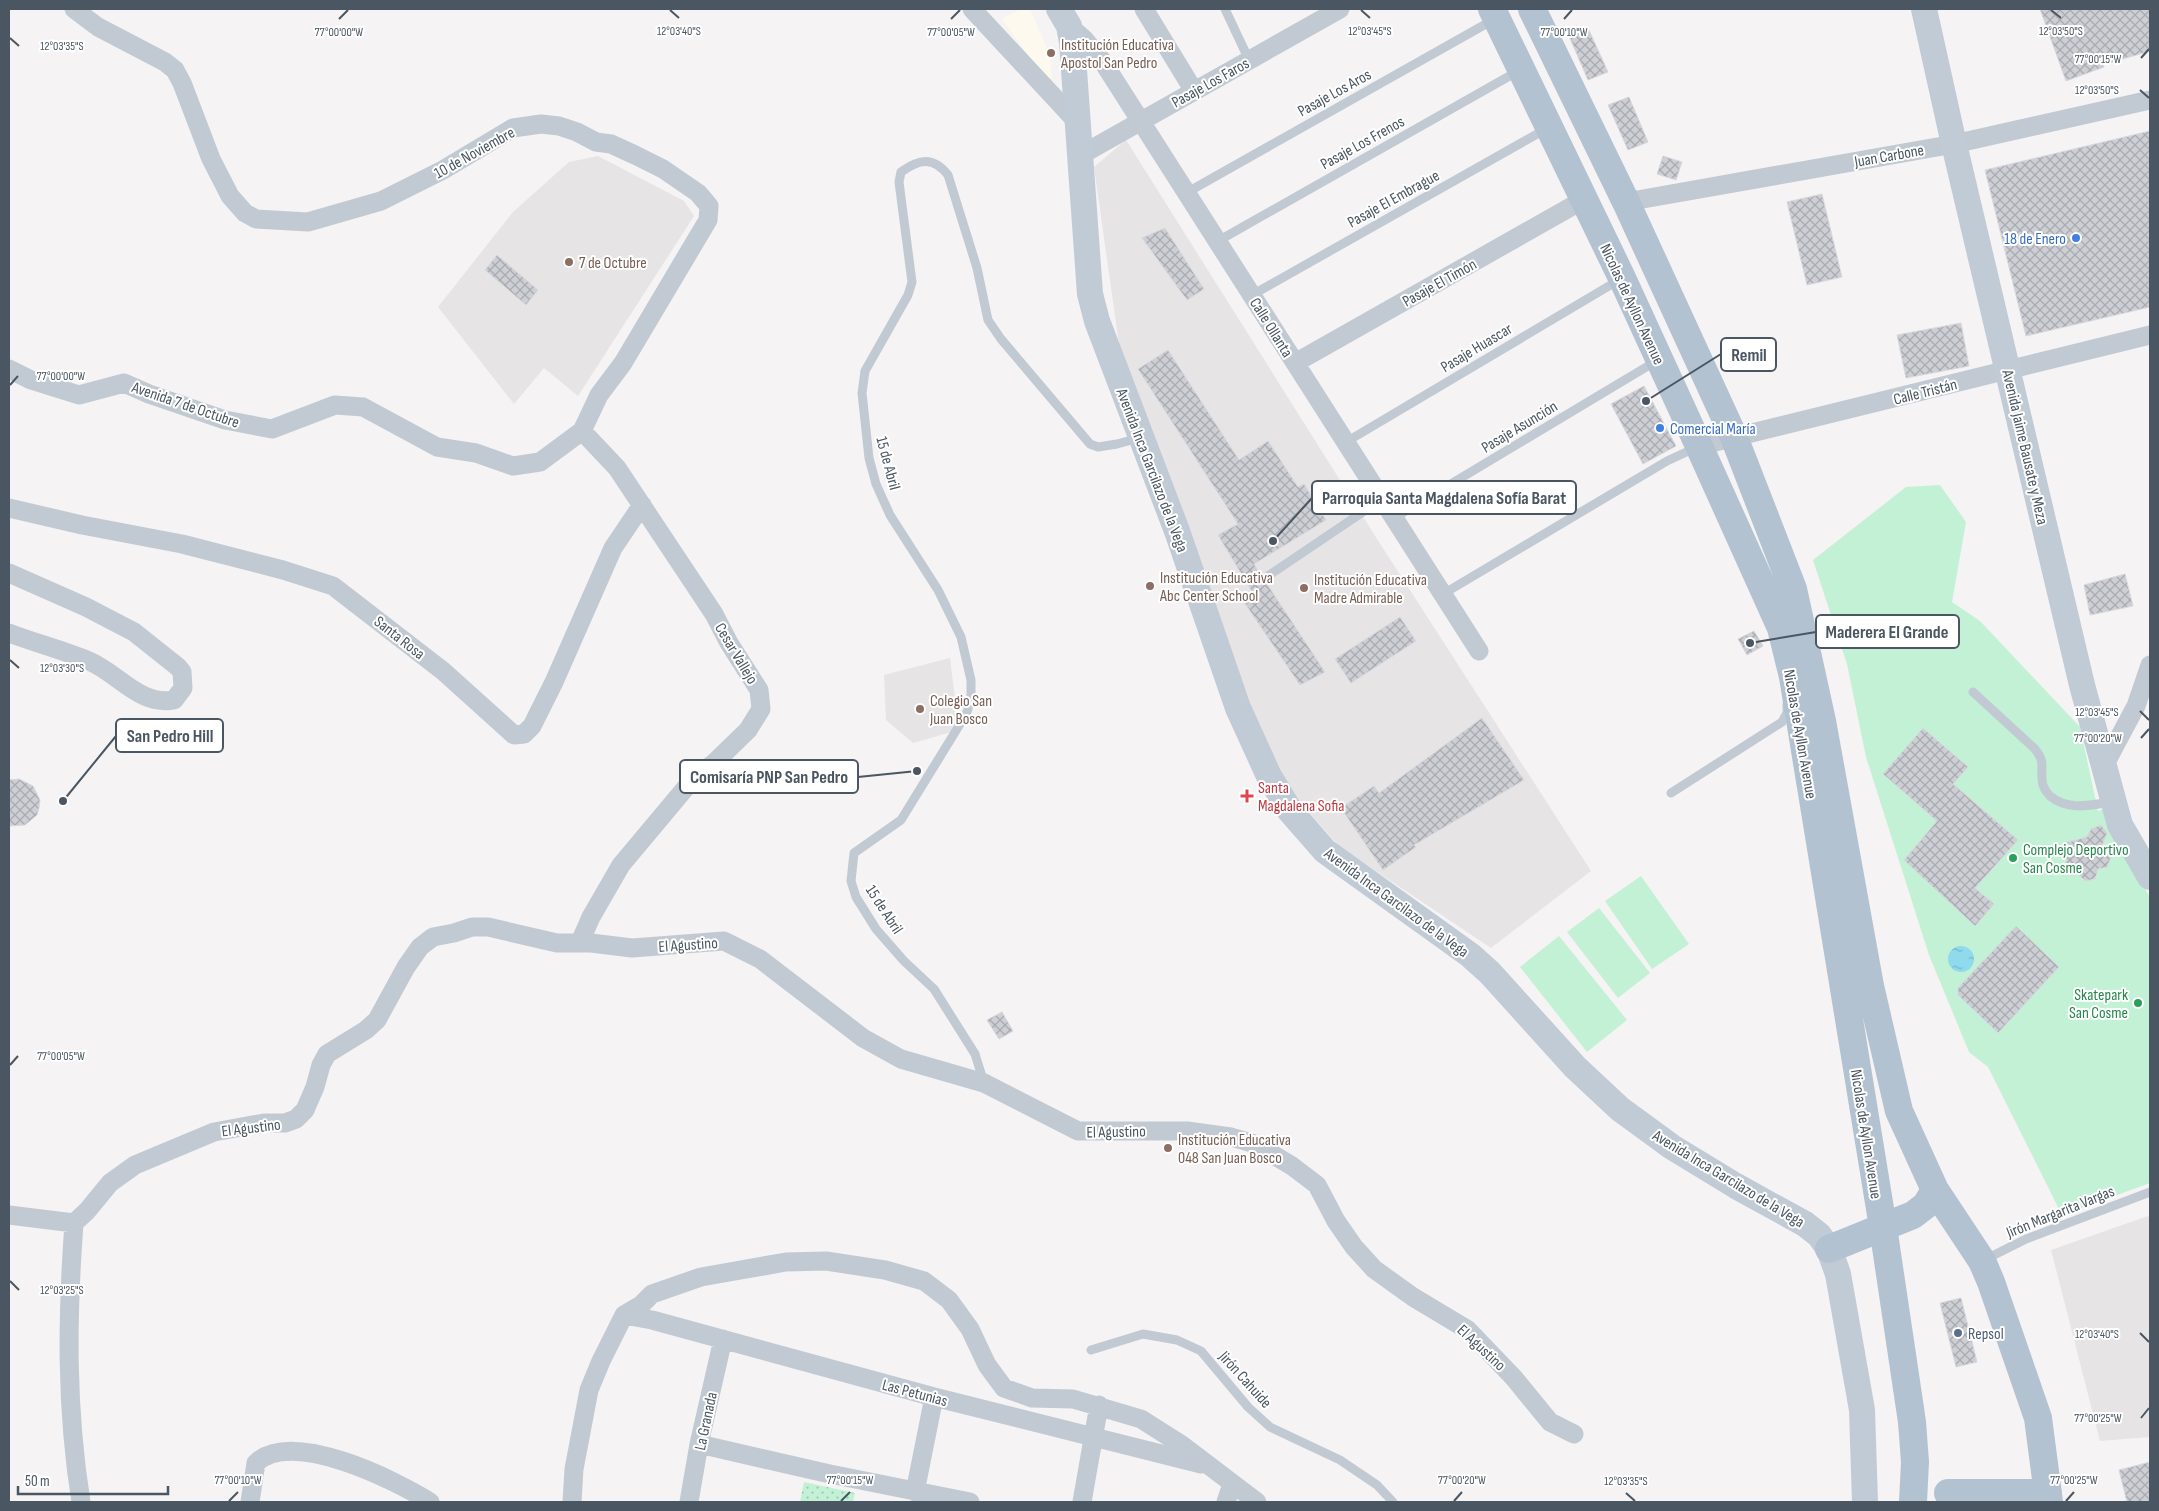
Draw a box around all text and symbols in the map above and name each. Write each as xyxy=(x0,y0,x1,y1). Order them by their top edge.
text: 12°03'40"S xyxy=(657,24,701,39)
text: 12°03'45"S xyxy=(1348,24,1392,39)
text: 12°03'50"S xyxy=(2039,24,2083,39)
text: 77°00'00"W xyxy=(315,25,363,40)
text: 77°00'05"W xyxy=(927,25,975,40)
text: 77°00'10"W xyxy=(1540,25,1588,40)
place label: Institución Educativa Apostol San Pedro xyxy=(1060,36,1174,73)
text: 12°03'35"S xyxy=(40,39,84,54)
marker: Institución Educativa Apostol San Pedro xyxy=(1045,47,1057,59)
text: 77°00'15"W xyxy=(2075,52,2121,67)
street label: Pasaje Los Faros xyxy=(1169,54,1253,112)
street label: Pasaje Los Aros xyxy=(1295,65,1375,121)
text: 12°03'50"S xyxy=(2075,83,2119,98)
street label: Pasaje Los Frenos xyxy=(1317,112,1408,174)
street label: 10 de Noviembre xyxy=(431,123,518,183)
street label: Juan Carbone xyxy=(1852,141,1926,172)
street label: Pasaje El Embrague xyxy=(1345,166,1443,232)
place label: 18 de Enero xyxy=(2004,230,2066,249)
marker: 18 de Enero xyxy=(2070,232,2082,244)
street label: Nicolas de Ayllon Avenue xyxy=(1595,241,1668,368)
place label: 7 de Octubre xyxy=(579,254,647,273)
street label: Pasaje El Timón xyxy=(1399,255,1480,311)
marker: 7 de Octubre xyxy=(563,256,575,268)
street label: Calle Ollanta xyxy=(1245,295,1296,361)
street label: Pasaje Huascar xyxy=(1438,319,1516,377)
callout: Remil xyxy=(1721,338,1776,371)
text: Remil xyxy=(1731,345,1767,366)
street label: Avenida Jaime Bausate y Meza xyxy=(1997,367,2052,527)
text: 77°00'00"W xyxy=(37,369,85,384)
street label: Calle Tristán xyxy=(1892,375,1959,410)
street label: Avenida 7 de Octubre xyxy=(128,378,242,433)
street label: Avenida Inca Garcilazo de la Vega xyxy=(1111,385,1192,555)
street label: Pasaje Asunción xyxy=(1478,397,1561,457)
place label: Comercial María xyxy=(1670,420,1756,439)
marker: Comercial María xyxy=(1654,422,1666,434)
street label: 15 de Abril xyxy=(871,435,904,492)
callout: Parroquia Santa Magdalena Sofía Barat xyxy=(1312,481,1576,514)
text: Parroquia Santa Magdalena Sofía Barat xyxy=(1322,488,1566,509)
place label: Institución Educativa Abc Center School xyxy=(1159,569,1273,606)
place label: Institución Educativa Madre Admirable xyxy=(1314,571,1427,608)
marker: Institución Educativa Abc Center School xyxy=(1144,580,1156,592)
marker: Institución Educativa Madre Admirable xyxy=(1298,582,1310,594)
street label: Santa Rosa xyxy=(370,612,428,664)
callout: Maderera El Grande xyxy=(1816,615,1959,648)
street label: Cesar Vallejo xyxy=(710,620,761,688)
text: Maderera El Grande xyxy=(1826,622,1948,643)
text: 12°03'30"S xyxy=(40,661,84,676)
street label: Nicolas de Ayllon Avenue xyxy=(1779,668,1820,800)
place label: Colegio San Juan Bosco xyxy=(929,692,992,729)
marker: Colegio San Juan Bosco xyxy=(914,703,926,715)
text: 12°03'45"S xyxy=(2075,705,2119,720)
callout: San Pedro Hill xyxy=(116,719,223,752)
text: San Pedro Hill xyxy=(127,726,213,747)
text: 77°00'20"W xyxy=(2074,731,2122,746)
callout: Comisaría PNP San Pedro xyxy=(680,760,858,793)
text: Comisaría PNP San Pedro xyxy=(690,767,848,788)
place label: Santa Magdalena Sofia xyxy=(1258,779,1344,816)
marker: Santa Magdalena Sofia xyxy=(1240,789,1254,803)
place label: Complejo Deportivo San Cosme xyxy=(2023,841,2129,878)
street label: Avenida Inca Garcilazo de la Vega xyxy=(1319,844,1472,962)
marker: Complejo Deportivo San Cosme xyxy=(2007,852,2019,864)
street label: 15 de Abril xyxy=(861,882,907,938)
street label: El Agustino xyxy=(658,934,718,957)
place label: Skatepark San Cosme xyxy=(2069,986,2128,1023)
marker: Skatepark San Cosme xyxy=(2132,997,2144,1009)
text: 77°00'05"W xyxy=(37,1049,85,1064)
street label: Nicolas de Ayllon Avenue xyxy=(1846,1068,1885,1200)
street label: El Agustino xyxy=(221,1115,282,1142)
street label: El Agustino xyxy=(1086,1122,1146,1143)
street label: Avenida Inca Garcilazo de la Vega xyxy=(1648,1126,1808,1232)
place label: Institución Educativa 048 San Juan Bosco xyxy=(1178,1131,1291,1168)
marker: Institución Educativa 048 San Juan Bosco xyxy=(1162,1142,1174,1154)
street label: Jirón Margarita Vargas xyxy=(2003,1182,2118,1243)
text: 12°03'25"S xyxy=(40,1283,84,1298)
street label: El Agustino xyxy=(1453,1321,1509,1375)
place label: Repsol xyxy=(1968,1325,2004,1344)
marker: Repsol xyxy=(1952,1327,1964,1339)
text: 12°03'40"S xyxy=(2075,1327,2119,1342)
street label: Jirón Cahuide xyxy=(1214,1347,1275,1412)
street label: Las Petunias xyxy=(880,1376,950,1411)
street label: La Granada xyxy=(691,1390,722,1452)
text: 77°00'25"W xyxy=(2074,1411,2122,1426)
scale bar xyxy=(18,1464,168,1496)
text: 50 m xyxy=(25,1472,50,1491)
text: 77°00'10"W xyxy=(214,1473,262,1488)
text: 77°00'15"W xyxy=(827,1473,873,1488)
text: 77°00'20"W xyxy=(1438,1473,1486,1488)
text: 77°00'25"W xyxy=(2050,1473,2098,1488)
text: 12°03'35"S xyxy=(1604,1474,1648,1489)

